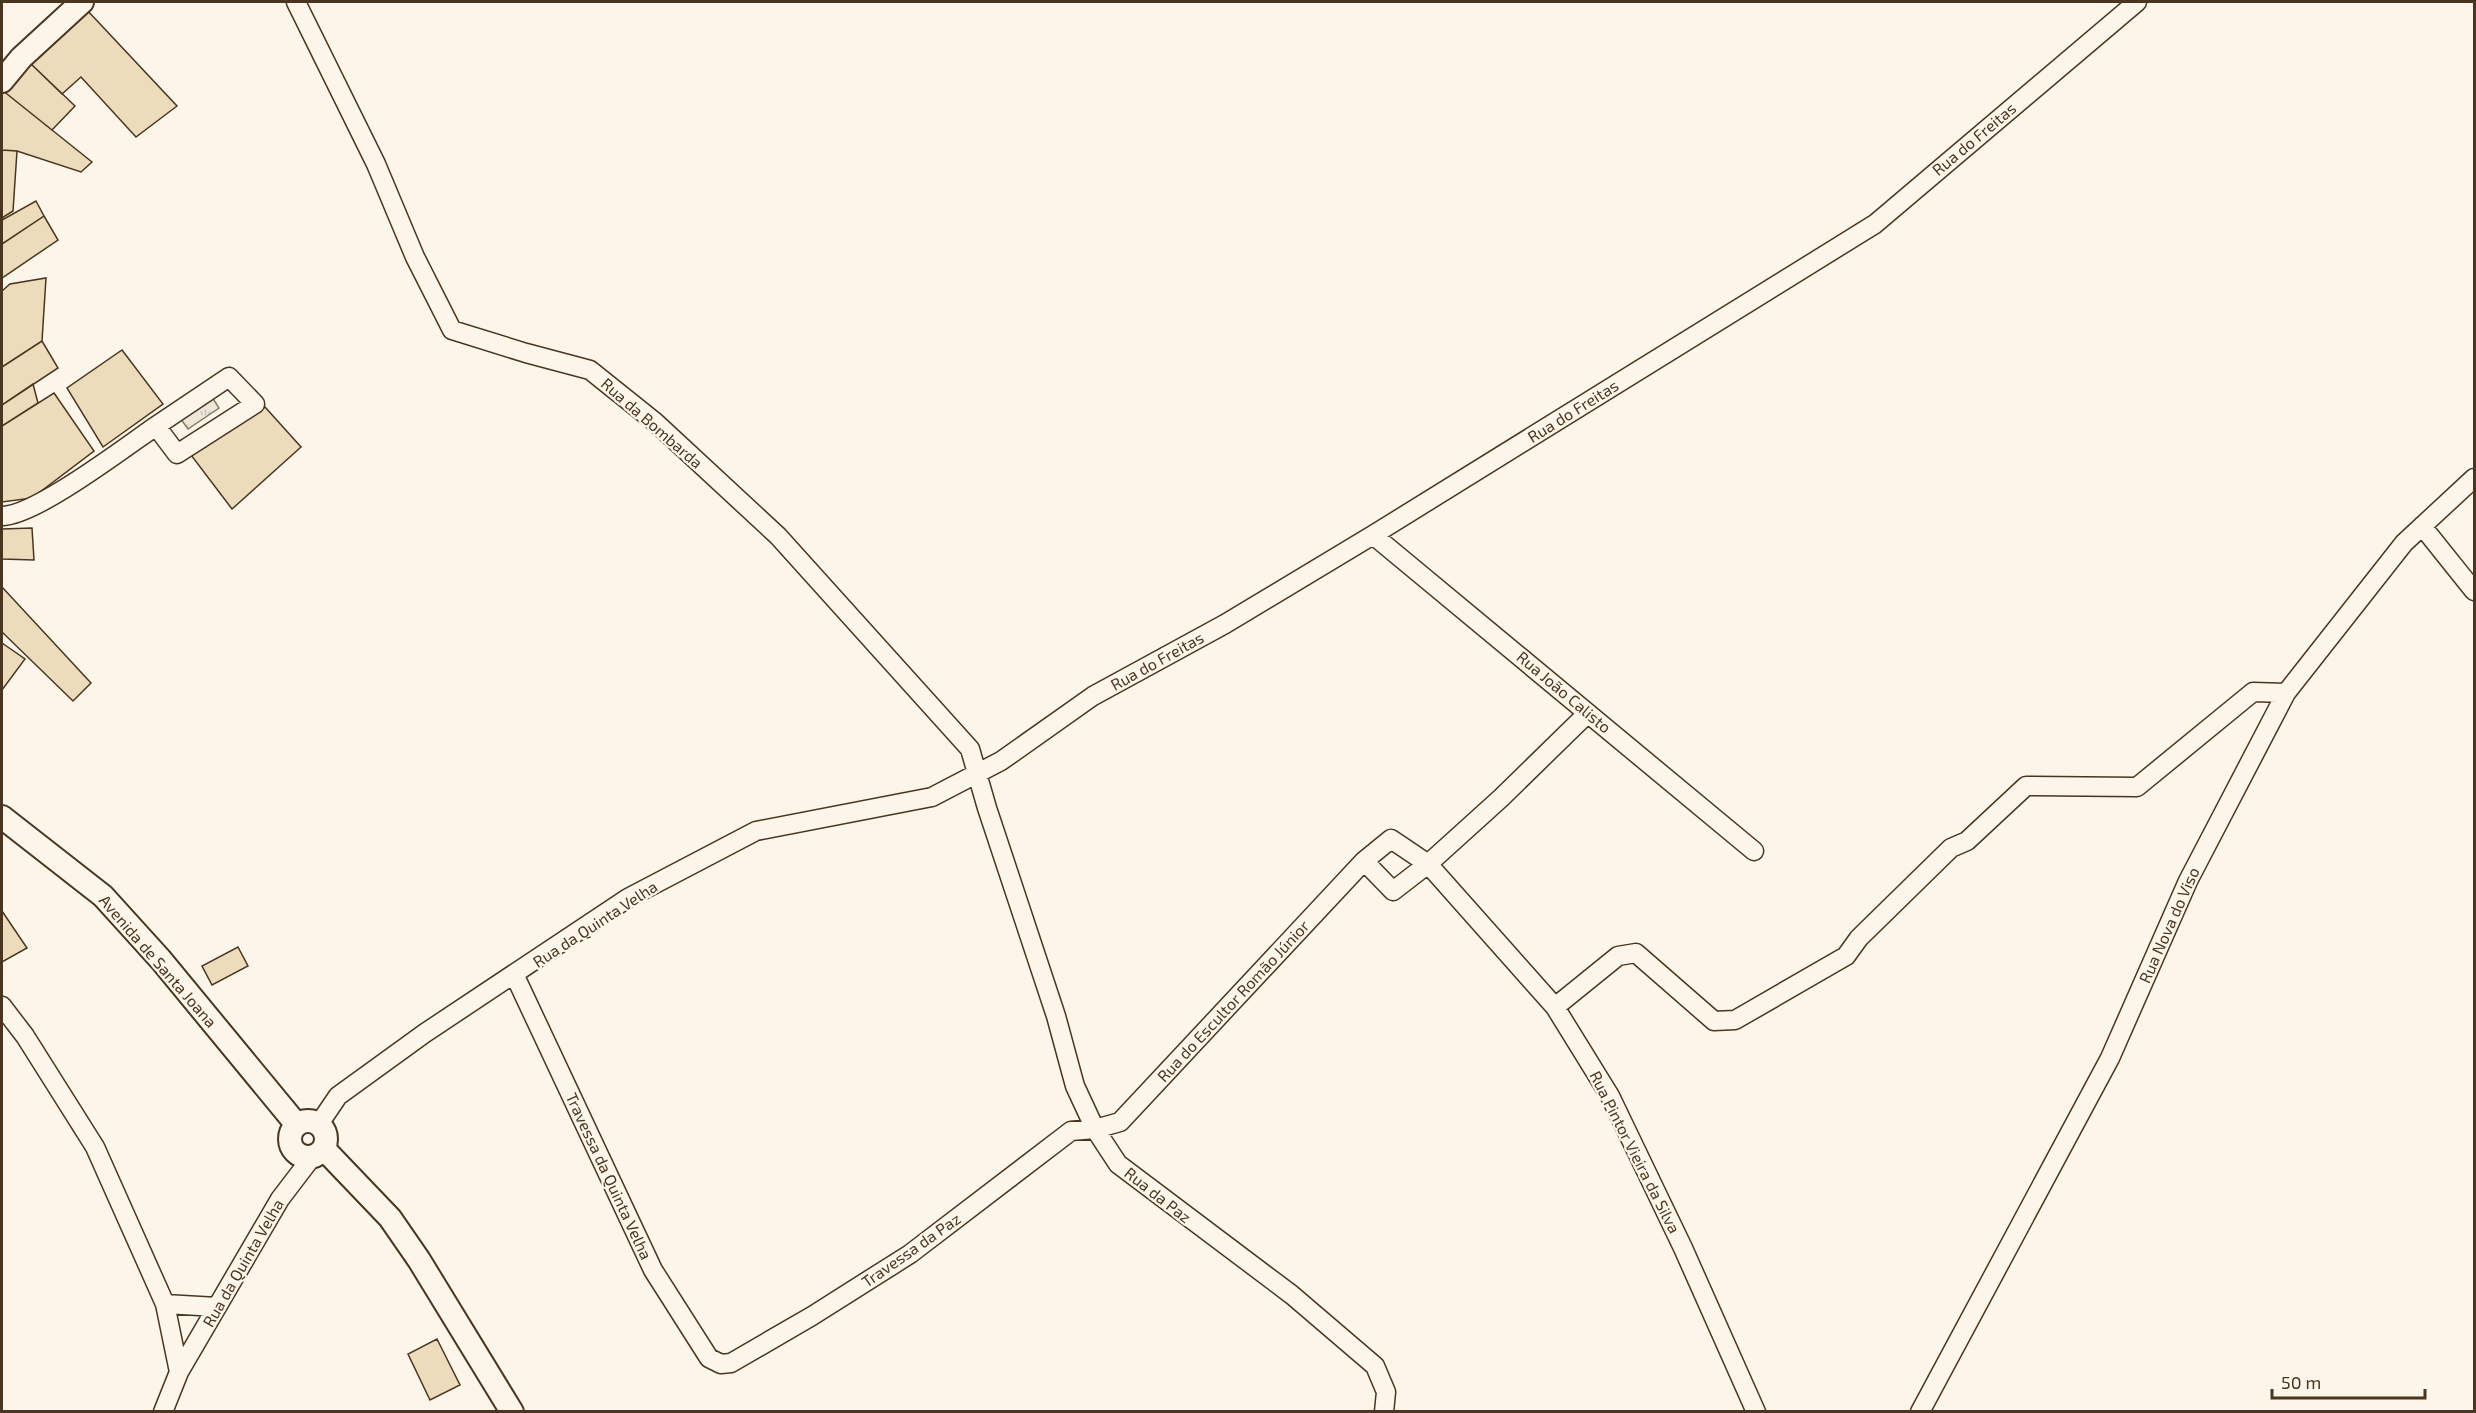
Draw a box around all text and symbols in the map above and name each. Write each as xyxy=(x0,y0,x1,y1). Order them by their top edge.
street label: Rua do Freitas xyxy=(1928,98,2019,179)
street label: Rua da Bombarda xyxy=(598,373,707,472)
street label: Rua do Freitas xyxy=(1524,375,1622,446)
street label: Rua do Freitas xyxy=(1107,627,1207,694)
street label: Rua João Calisto xyxy=(1513,647,1615,736)
street label: Rua Nova do Viso xyxy=(2134,864,2203,986)
street label: Rua da Quinta Velha xyxy=(529,876,661,972)
street label: Avenida de Santa Joana xyxy=(96,891,221,1031)
street label: Rua do Escultor Romão Júnior xyxy=(1153,915,1313,1085)
street label: Rua Pintor Vieira da Silva xyxy=(1586,1067,1685,1236)
street label: Travessa da Quinta Velha xyxy=(562,1089,656,1263)
street label: Rua da Paz xyxy=(1121,1163,1195,1226)
street label: Rua da Quinta Velha xyxy=(198,1195,288,1331)
street label: Travessa da Paz xyxy=(858,1208,964,1291)
scale bar xyxy=(2272,1362,2425,1400)
text: 50 m xyxy=(2281,1371,2321,1393)

